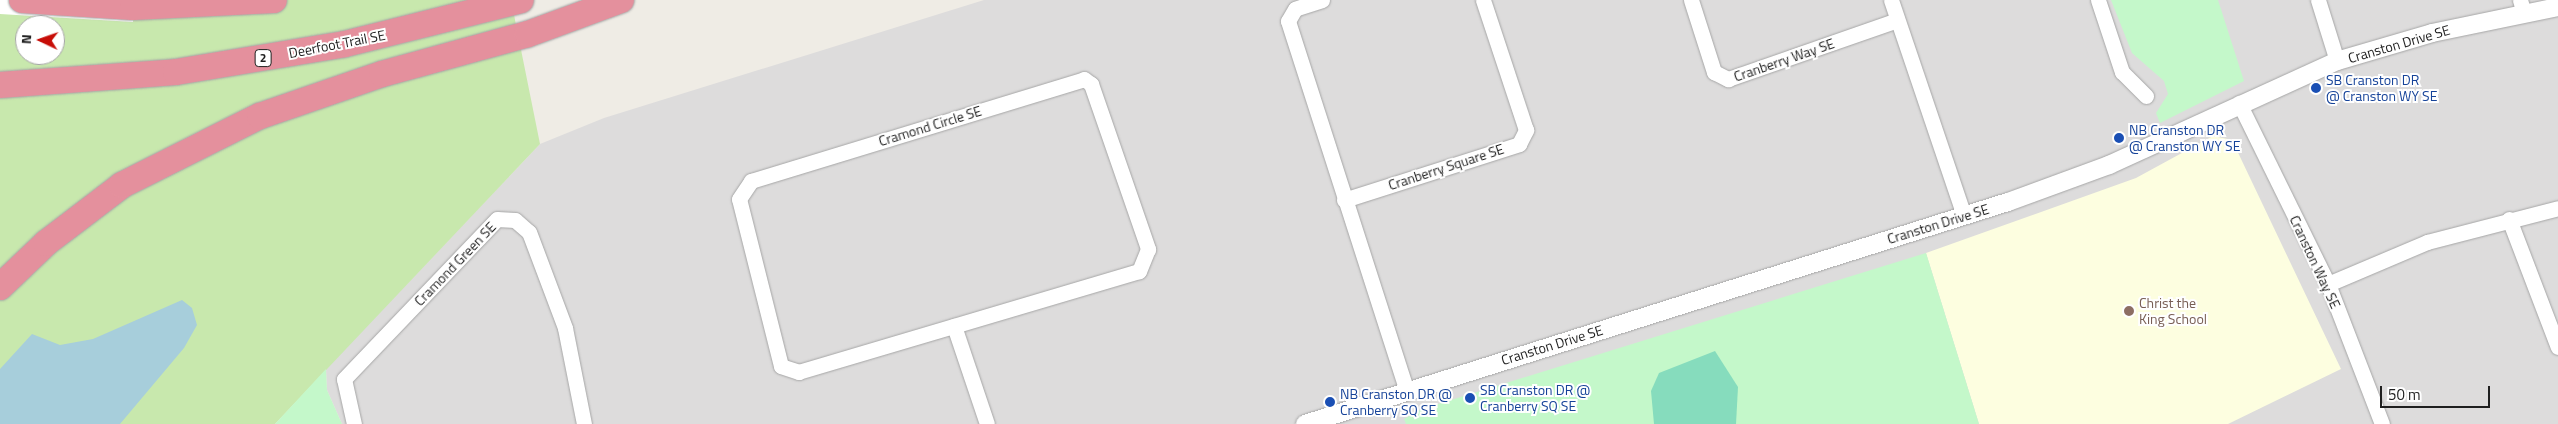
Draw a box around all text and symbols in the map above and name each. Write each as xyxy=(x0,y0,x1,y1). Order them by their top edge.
north arrow xyxy=(15,15,65,65)
street label: Cranston Drive SE xyxy=(2346,21,2452,67)
street label: Deerfoot Trail SE xyxy=(287,26,387,62)
text: N xyxy=(15,34,36,45)
street label: Cranberry Way SE xyxy=(1732,35,1836,85)
road number: 2 xyxy=(254,48,272,68)
place label: SB Cranston DR @ Cranston WY SE xyxy=(2326,72,2437,104)
marker: SB Cranston DR @ Cranston WY SE xyxy=(2310,82,2322,94)
street label: Cramond Circle SE xyxy=(877,102,983,150)
place label: NB Cranston DR @ Cranston WY SE xyxy=(2129,122,2240,154)
marker: NB Cranston DR @ Cranston WY SE xyxy=(2113,132,2125,144)
street label: Cranberry Square SE xyxy=(1386,140,1506,194)
street label: Cranston Drive SE xyxy=(1885,201,1991,247)
street label: Cranston Way SE xyxy=(2286,213,2344,311)
street label: Cramond Green SE xyxy=(411,219,499,309)
place label: Christ the King School xyxy=(2139,295,2207,328)
marker: Christ the King School xyxy=(2123,305,2135,317)
street label: Cranston Drive SE xyxy=(1499,322,1605,368)
scale bar xyxy=(2383,376,2493,408)
place label: SB Cranston DR @ Cranberry SQ SE xyxy=(1480,382,1590,414)
text: 50 m xyxy=(2388,383,2421,406)
place label: NB Cranston DR @ Cranberry SQ SE xyxy=(1340,386,1452,418)
marker: SB Cranston DR @ Cranberry SQ SE xyxy=(1464,392,1476,404)
marker: NB Cranston DR @ Cranberry SQ SE xyxy=(1324,396,1336,408)

